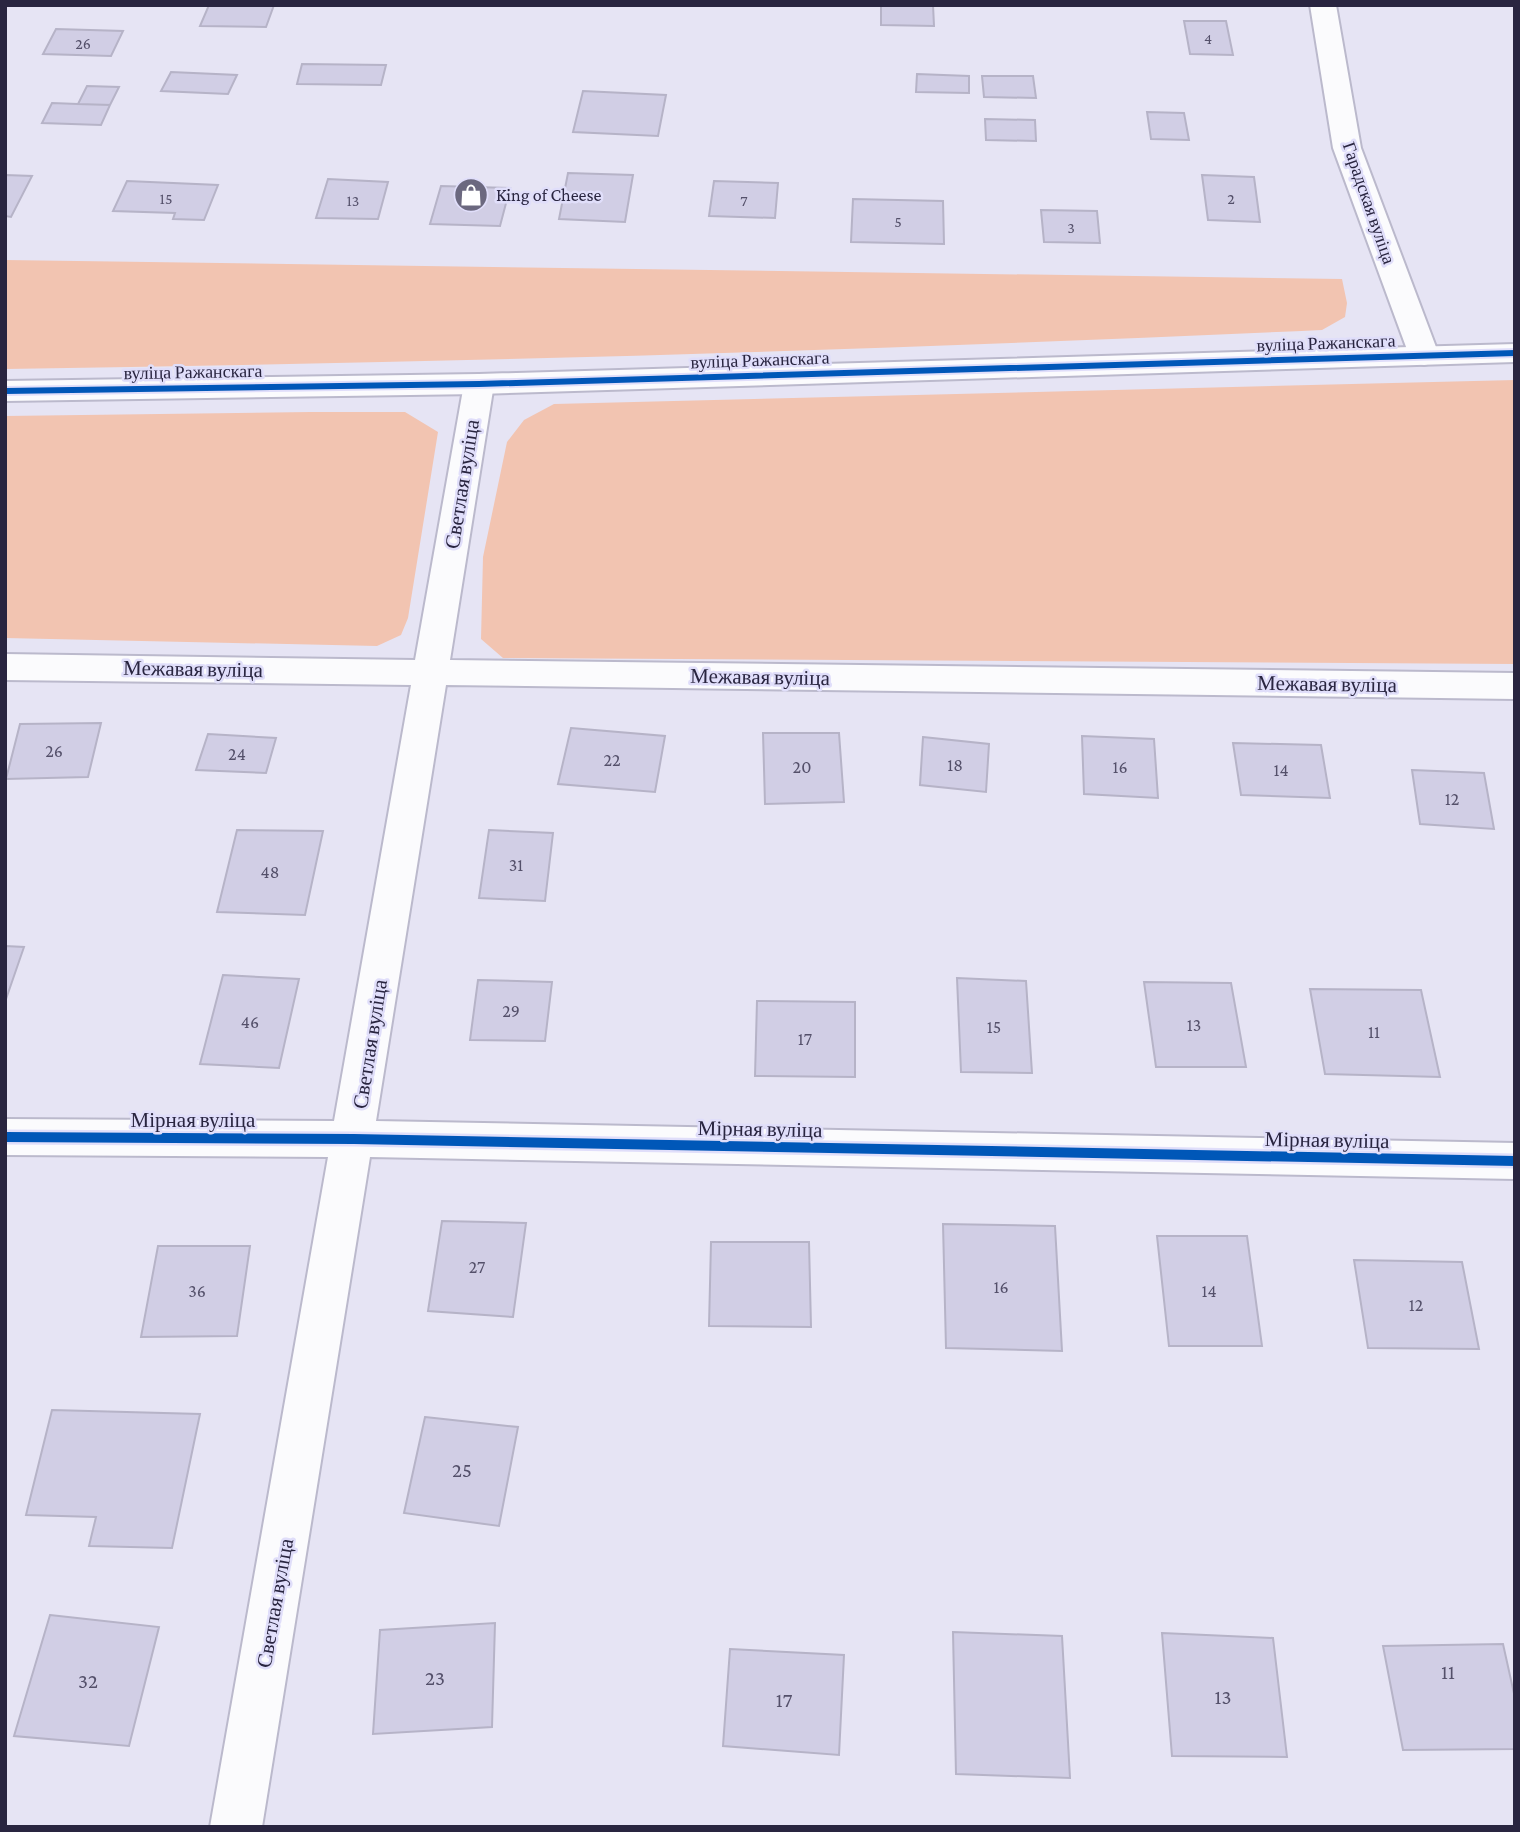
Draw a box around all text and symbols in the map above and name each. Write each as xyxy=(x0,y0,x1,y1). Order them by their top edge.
house number: 4 xyxy=(1204,30,1212,47)
house number: 26 xyxy=(75,35,91,52)
street label: Гарадская вуліца xyxy=(1339,139,1399,267)
shop icon: King of Cheese xyxy=(452,176,490,214)
place label: King of Cheese xyxy=(496,185,602,205)
house number: 15 xyxy=(160,190,172,207)
house number: 2 xyxy=(1227,190,1235,207)
house number: 13 xyxy=(347,192,359,209)
house number: 7 xyxy=(740,192,748,209)
house number: 5 xyxy=(894,213,902,230)
house number: 3 xyxy=(1067,219,1075,236)
street label: вуліца Ражанскага xyxy=(1256,331,1396,355)
street label: вуліца Ражанскага xyxy=(690,348,830,372)
street label: вуліца Ражанскага xyxy=(123,361,263,383)
street label: Светлая вуліца xyxy=(440,417,484,550)
street label: Межавая вуліца xyxy=(123,656,264,682)
street label: Межавая вуліца xyxy=(690,664,831,690)
street label: Межавая вуліца xyxy=(1257,671,1398,697)
house number: 26 xyxy=(45,741,63,761)
house number: 24 xyxy=(228,744,246,764)
house number: 22 xyxy=(603,750,621,770)
house number: 18 xyxy=(947,755,963,775)
house number: 20 xyxy=(793,757,811,777)
house number: 16 xyxy=(1112,757,1128,777)
house number: 14 xyxy=(1273,760,1289,780)
house number: 12 xyxy=(1445,789,1459,809)
house number: 31 xyxy=(509,855,523,875)
house number: 48 xyxy=(261,862,279,882)
street label: Светлая вуліца xyxy=(348,977,392,1110)
house number: 29 xyxy=(502,1001,520,1021)
house number: 46 xyxy=(241,1012,259,1032)
house number: 13 xyxy=(1187,1015,1201,1035)
house number: 15 xyxy=(987,1017,1001,1037)
house number: 11 xyxy=(1368,1022,1380,1042)
house number: 17 xyxy=(798,1029,812,1049)
street label: Мірная вуліца xyxy=(131,1108,256,1132)
street label: Мірная вуліца xyxy=(697,1116,823,1142)
street label: Мірная вуліца xyxy=(1264,1127,1390,1153)
house number: 27 xyxy=(469,1257,485,1277)
house number: 16 xyxy=(993,1277,1009,1297)
house number: 36 xyxy=(188,1281,206,1301)
house number: 14 xyxy=(1201,1281,1217,1301)
house number: 12 xyxy=(1409,1295,1423,1315)
house number: 25 xyxy=(452,1458,472,1482)
street label: Светлая вуліца xyxy=(252,1536,298,1670)
house number: 11 xyxy=(1441,1660,1455,1684)
house number: 23 xyxy=(425,1666,445,1690)
house number: 32 xyxy=(78,1669,98,1693)
house number: 13 xyxy=(1215,1685,1231,1709)
house number: 17 xyxy=(776,1688,793,1712)

